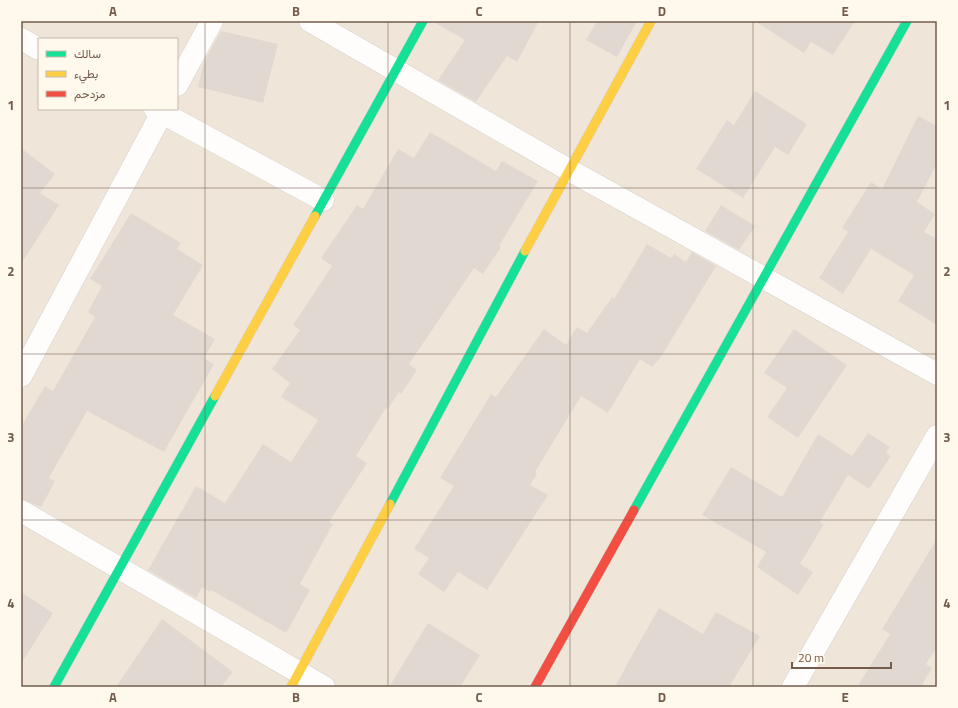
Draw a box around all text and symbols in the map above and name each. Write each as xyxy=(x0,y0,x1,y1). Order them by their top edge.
text: A xyxy=(109,1,117,21)
text: B xyxy=(292,1,300,21)
text: C xyxy=(475,1,483,21)
text: D xyxy=(658,1,666,21)
text: E xyxy=(841,1,849,21)
legend xyxy=(38,38,178,110)
text: سالك xyxy=(74,44,101,63)
text: بطيء xyxy=(74,64,98,84)
text: مزدحم xyxy=(74,84,105,103)
text: 1 xyxy=(7,95,15,115)
text: 1 xyxy=(943,95,951,115)
text: 2 xyxy=(7,261,15,281)
text: 2 xyxy=(943,261,951,281)
text: 3 xyxy=(7,427,15,447)
text: 3 xyxy=(943,427,951,447)
text: 4 xyxy=(7,593,15,613)
text: 4 xyxy=(943,593,951,613)
scale bar xyxy=(792,644,891,670)
text: 20 m xyxy=(798,648,824,667)
text: A xyxy=(109,687,117,707)
text: B xyxy=(292,687,300,707)
text: C xyxy=(475,687,483,707)
text: D xyxy=(658,687,666,707)
text: E xyxy=(841,687,849,707)

